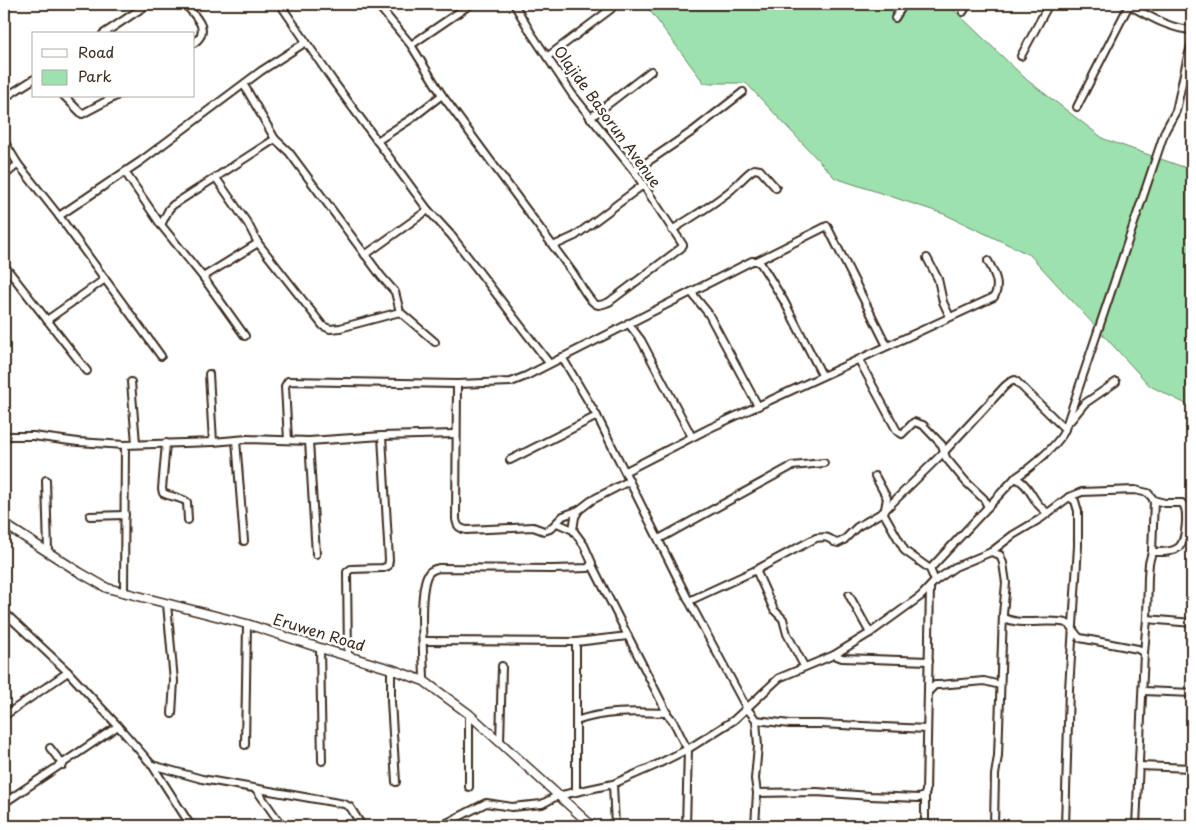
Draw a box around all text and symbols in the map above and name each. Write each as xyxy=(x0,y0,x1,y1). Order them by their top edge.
legend xyxy=(32,32,195,98)
text: Road xyxy=(78,40,114,63)
street label: Olajide Basorun Avenue xyxy=(549,40,668,192)
text: Park xyxy=(78,64,112,87)
street label: Eruwen Road xyxy=(271,607,368,656)

